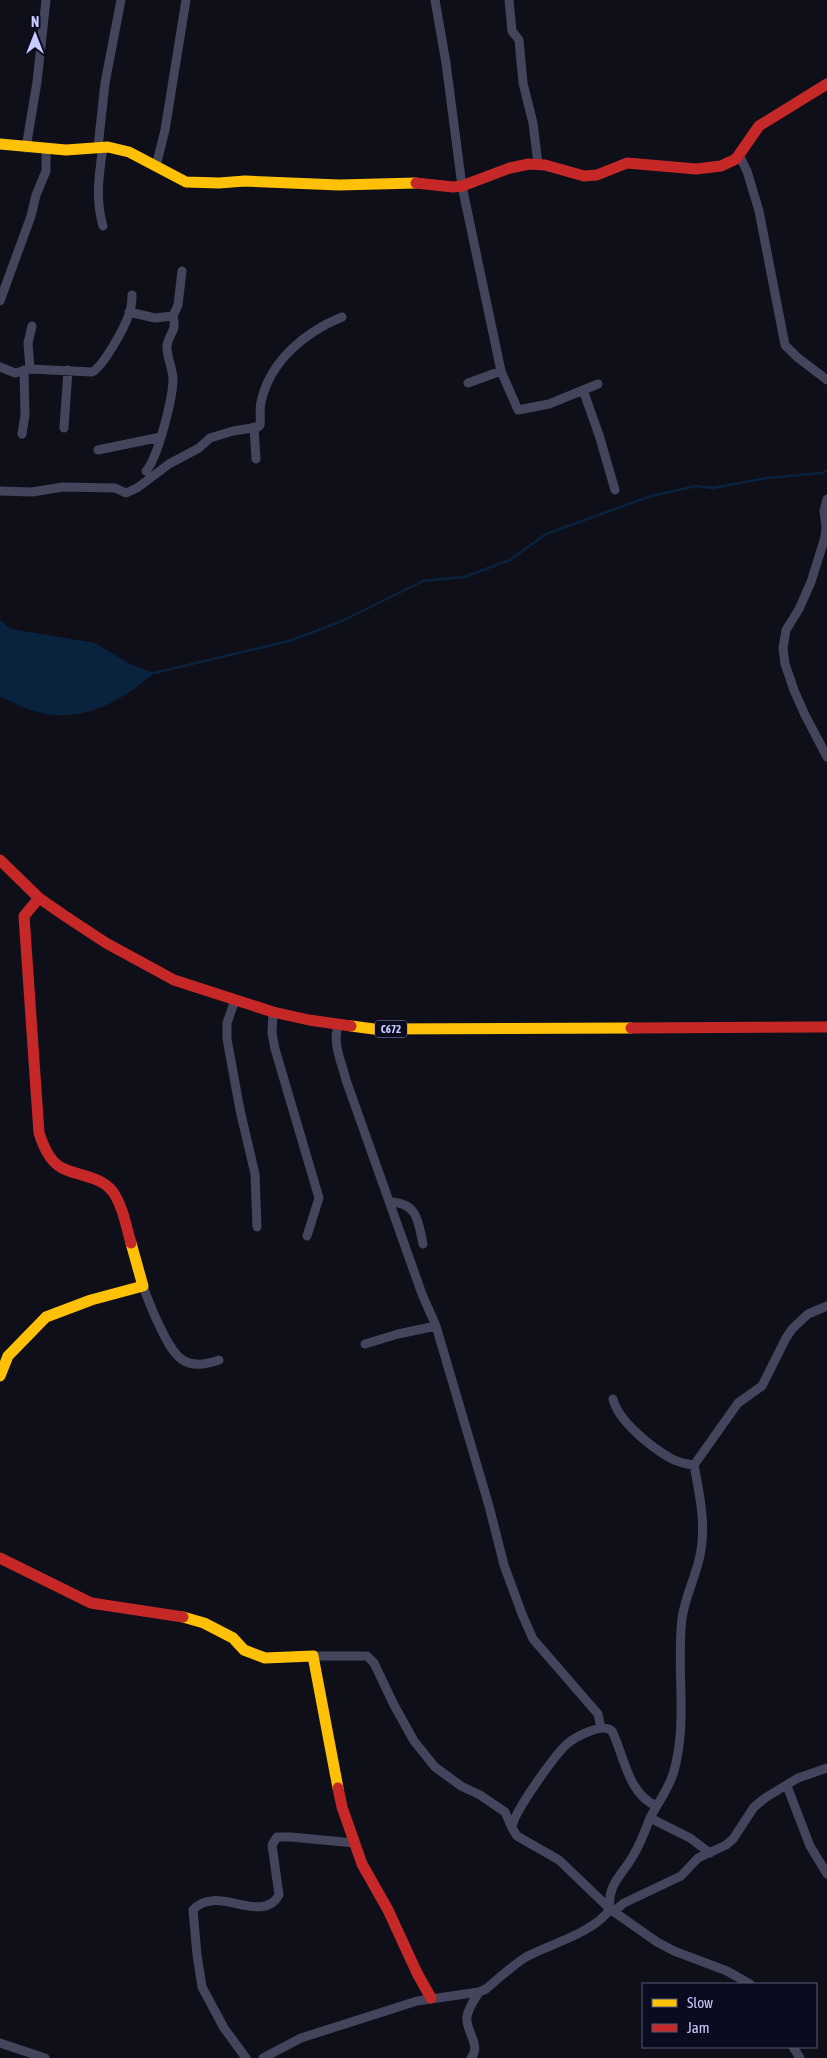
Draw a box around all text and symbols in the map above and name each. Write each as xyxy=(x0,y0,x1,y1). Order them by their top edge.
north arrow xyxy=(10,10,60,60)
text: N xyxy=(31,14,39,30)
road number: C672 xyxy=(375,1021,407,1038)
legend xyxy=(642,1983,817,2048)
text: Slow xyxy=(687,1994,713,2011)
text: Jam xyxy=(687,2019,710,2036)

